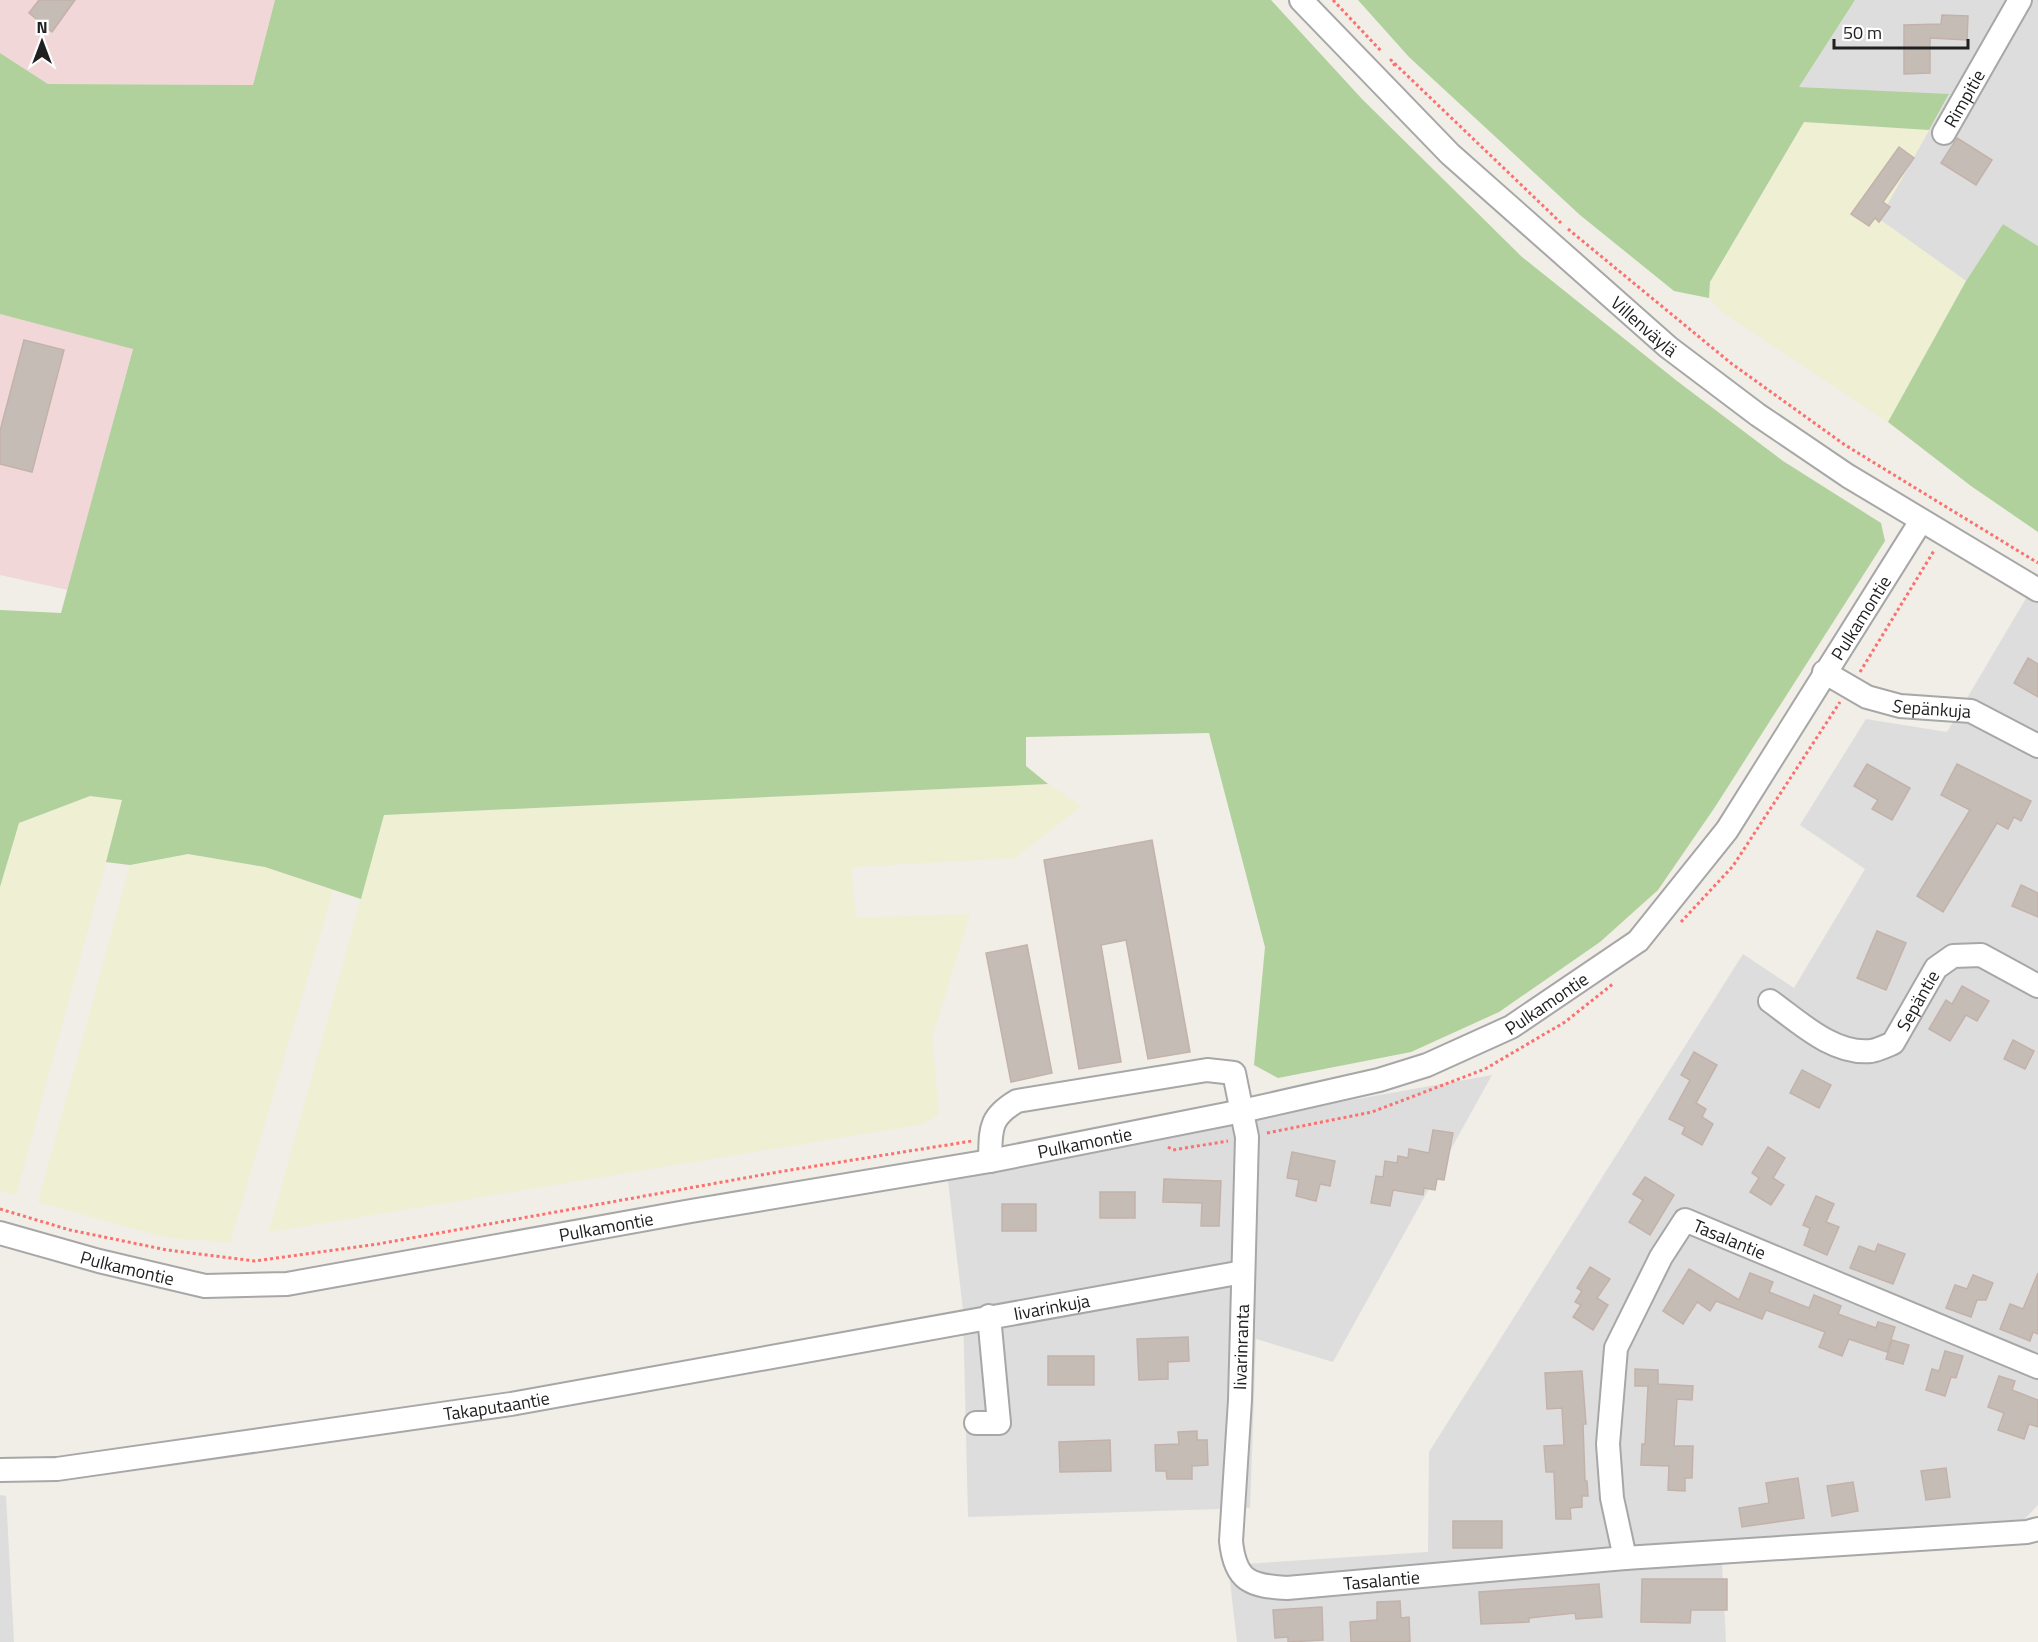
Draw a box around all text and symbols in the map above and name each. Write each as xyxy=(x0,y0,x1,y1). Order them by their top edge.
north arrow xyxy=(12,12,72,72)
scale bar xyxy=(1834,12,1968,50)
text: N xyxy=(36,15,48,39)
text: 50 m xyxy=(1843,19,1882,46)
street label: Rimpitie xyxy=(1937,64,1991,132)
street label: Villenväylä xyxy=(1605,289,1683,363)
street label: Pulkamontie xyxy=(1824,570,1897,665)
street label: Sepänkuja xyxy=(1890,691,1972,724)
street label: Pulkamontie xyxy=(1499,965,1593,1041)
street label: Sepäntie xyxy=(1889,965,1946,1036)
street label: Pulkamontie xyxy=(1035,1120,1134,1165)
street label: Pulkamontie xyxy=(557,1205,655,1248)
street label: Tasalantie xyxy=(1689,1211,1770,1266)
street label: Pulkamontie xyxy=(77,1243,177,1292)
street label: Iivarinkuja xyxy=(1011,1286,1092,1327)
street label: Iivarinranta xyxy=(1226,1304,1256,1390)
street label: Takaputaantie xyxy=(442,1384,552,1427)
street label: Tasalantie xyxy=(1342,1563,1421,1596)

